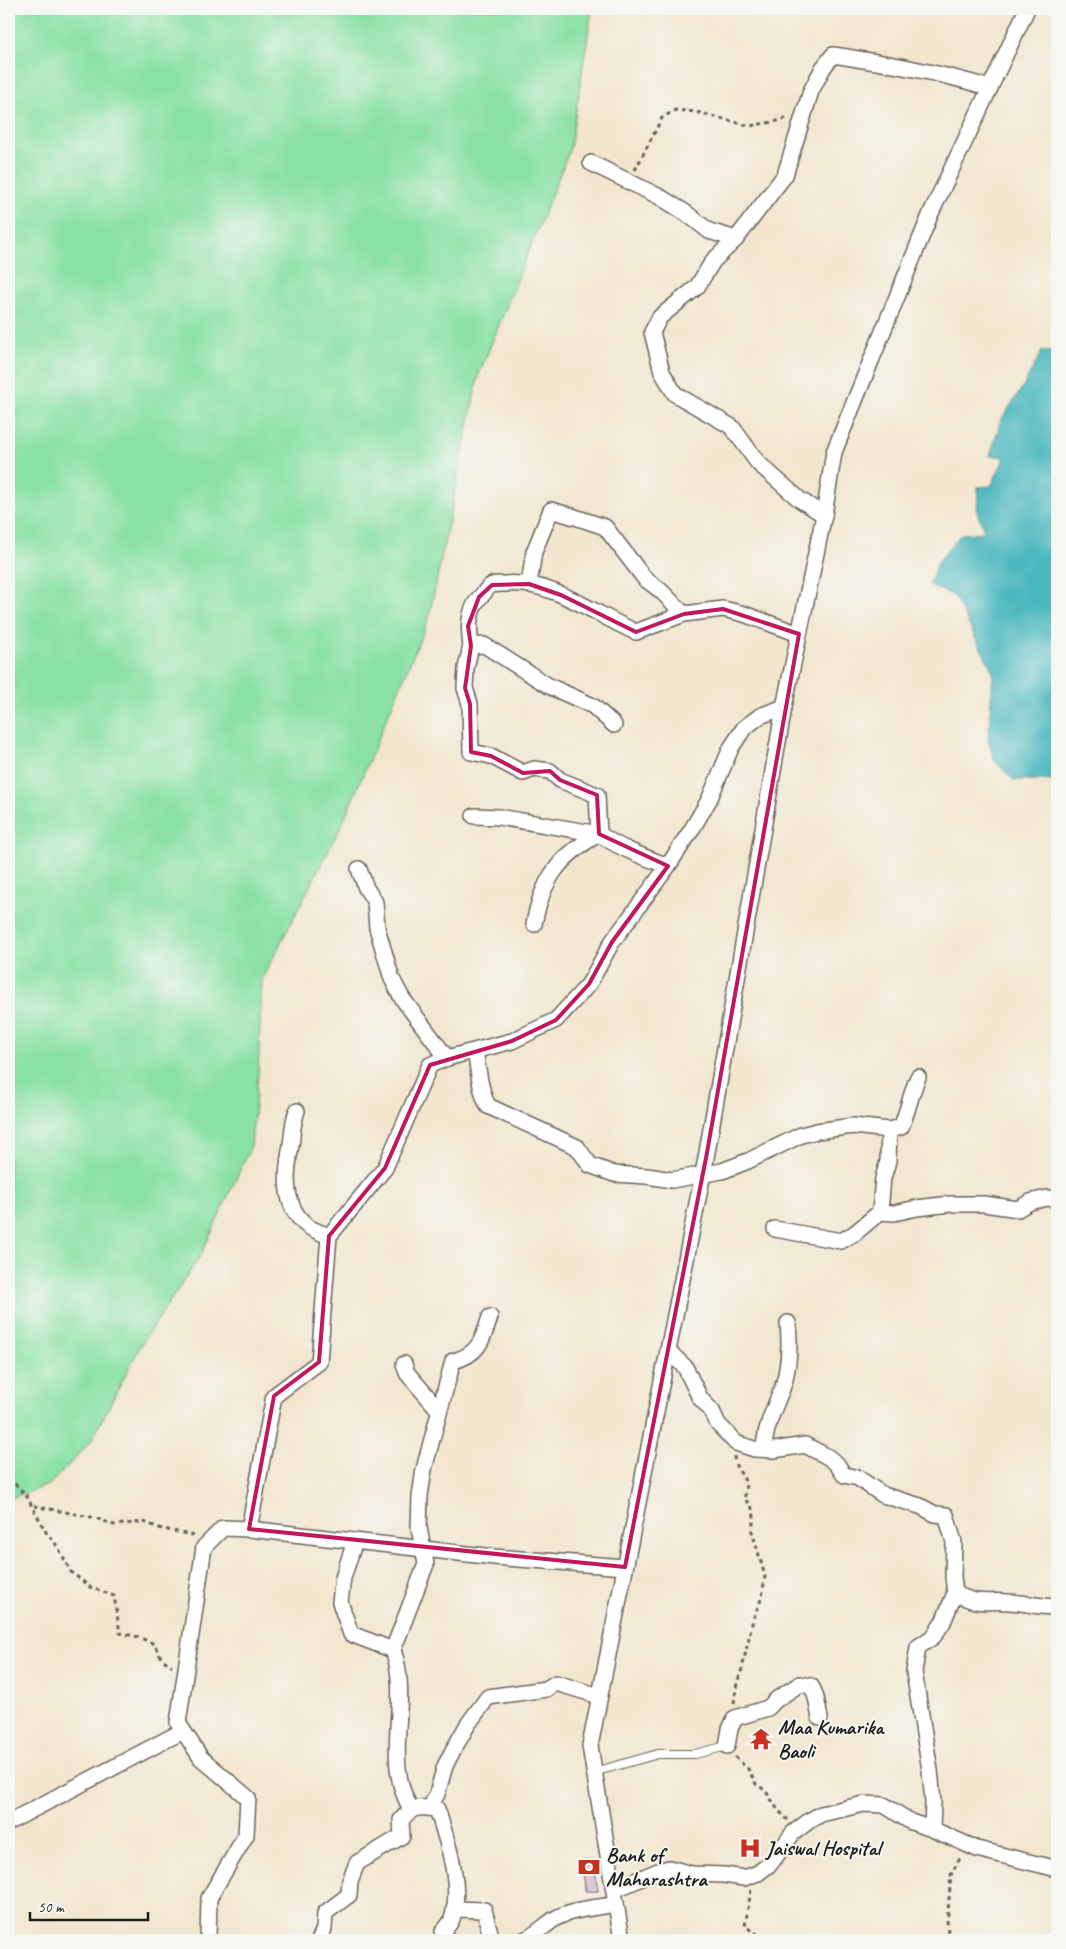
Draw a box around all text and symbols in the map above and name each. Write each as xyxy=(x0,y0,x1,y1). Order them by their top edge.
place label: Maa Kumarika Baoli xyxy=(778,1714,885,1764)
temple icon: Maa Kumarika Baoli xyxy=(748,1726,774,1752)
hospital icon: Jaiswal Hospital xyxy=(737,1835,763,1861)
place label: Jaiswal Hospital xyxy=(764,1835,885,1861)
place label: Bank of Maharashtra xyxy=(606,1842,708,1892)
bank icon: Bank of Maharashtra xyxy=(576,1854,602,1880)
scale bar xyxy=(30,1889,148,1921)
text: 50 m xyxy=(38,1898,65,1917)

